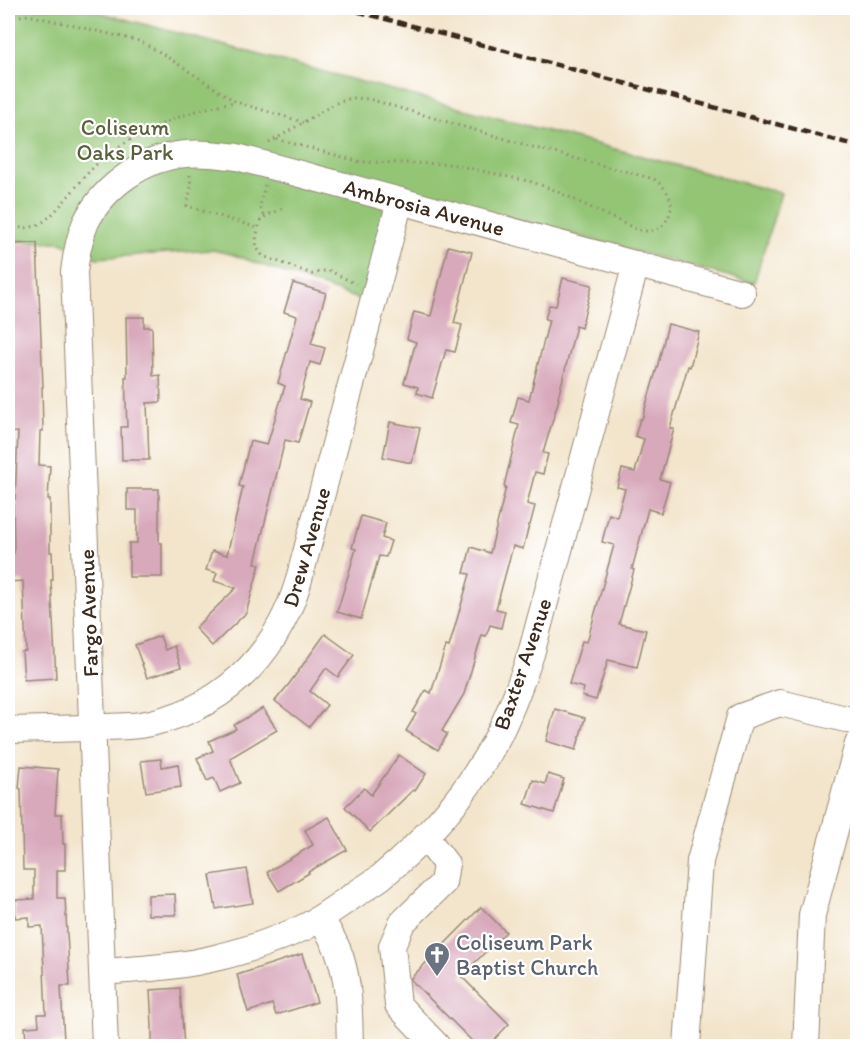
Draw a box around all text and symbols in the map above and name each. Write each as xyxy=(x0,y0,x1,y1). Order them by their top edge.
park label: Coliseum Oaks Park xyxy=(77,114,174,166)
street label: Ambrosia Avenue xyxy=(340,173,507,242)
street label: Drew Avenue xyxy=(276,484,336,610)
street label: Fargo Avenue xyxy=(73,549,104,677)
street label: Baxter Avenue xyxy=(487,595,558,734)
place label: Coliseum Park Baptist Church xyxy=(456,929,598,981)
church icon: Coliseum Park Baptist Church xyxy=(422,940,452,978)

